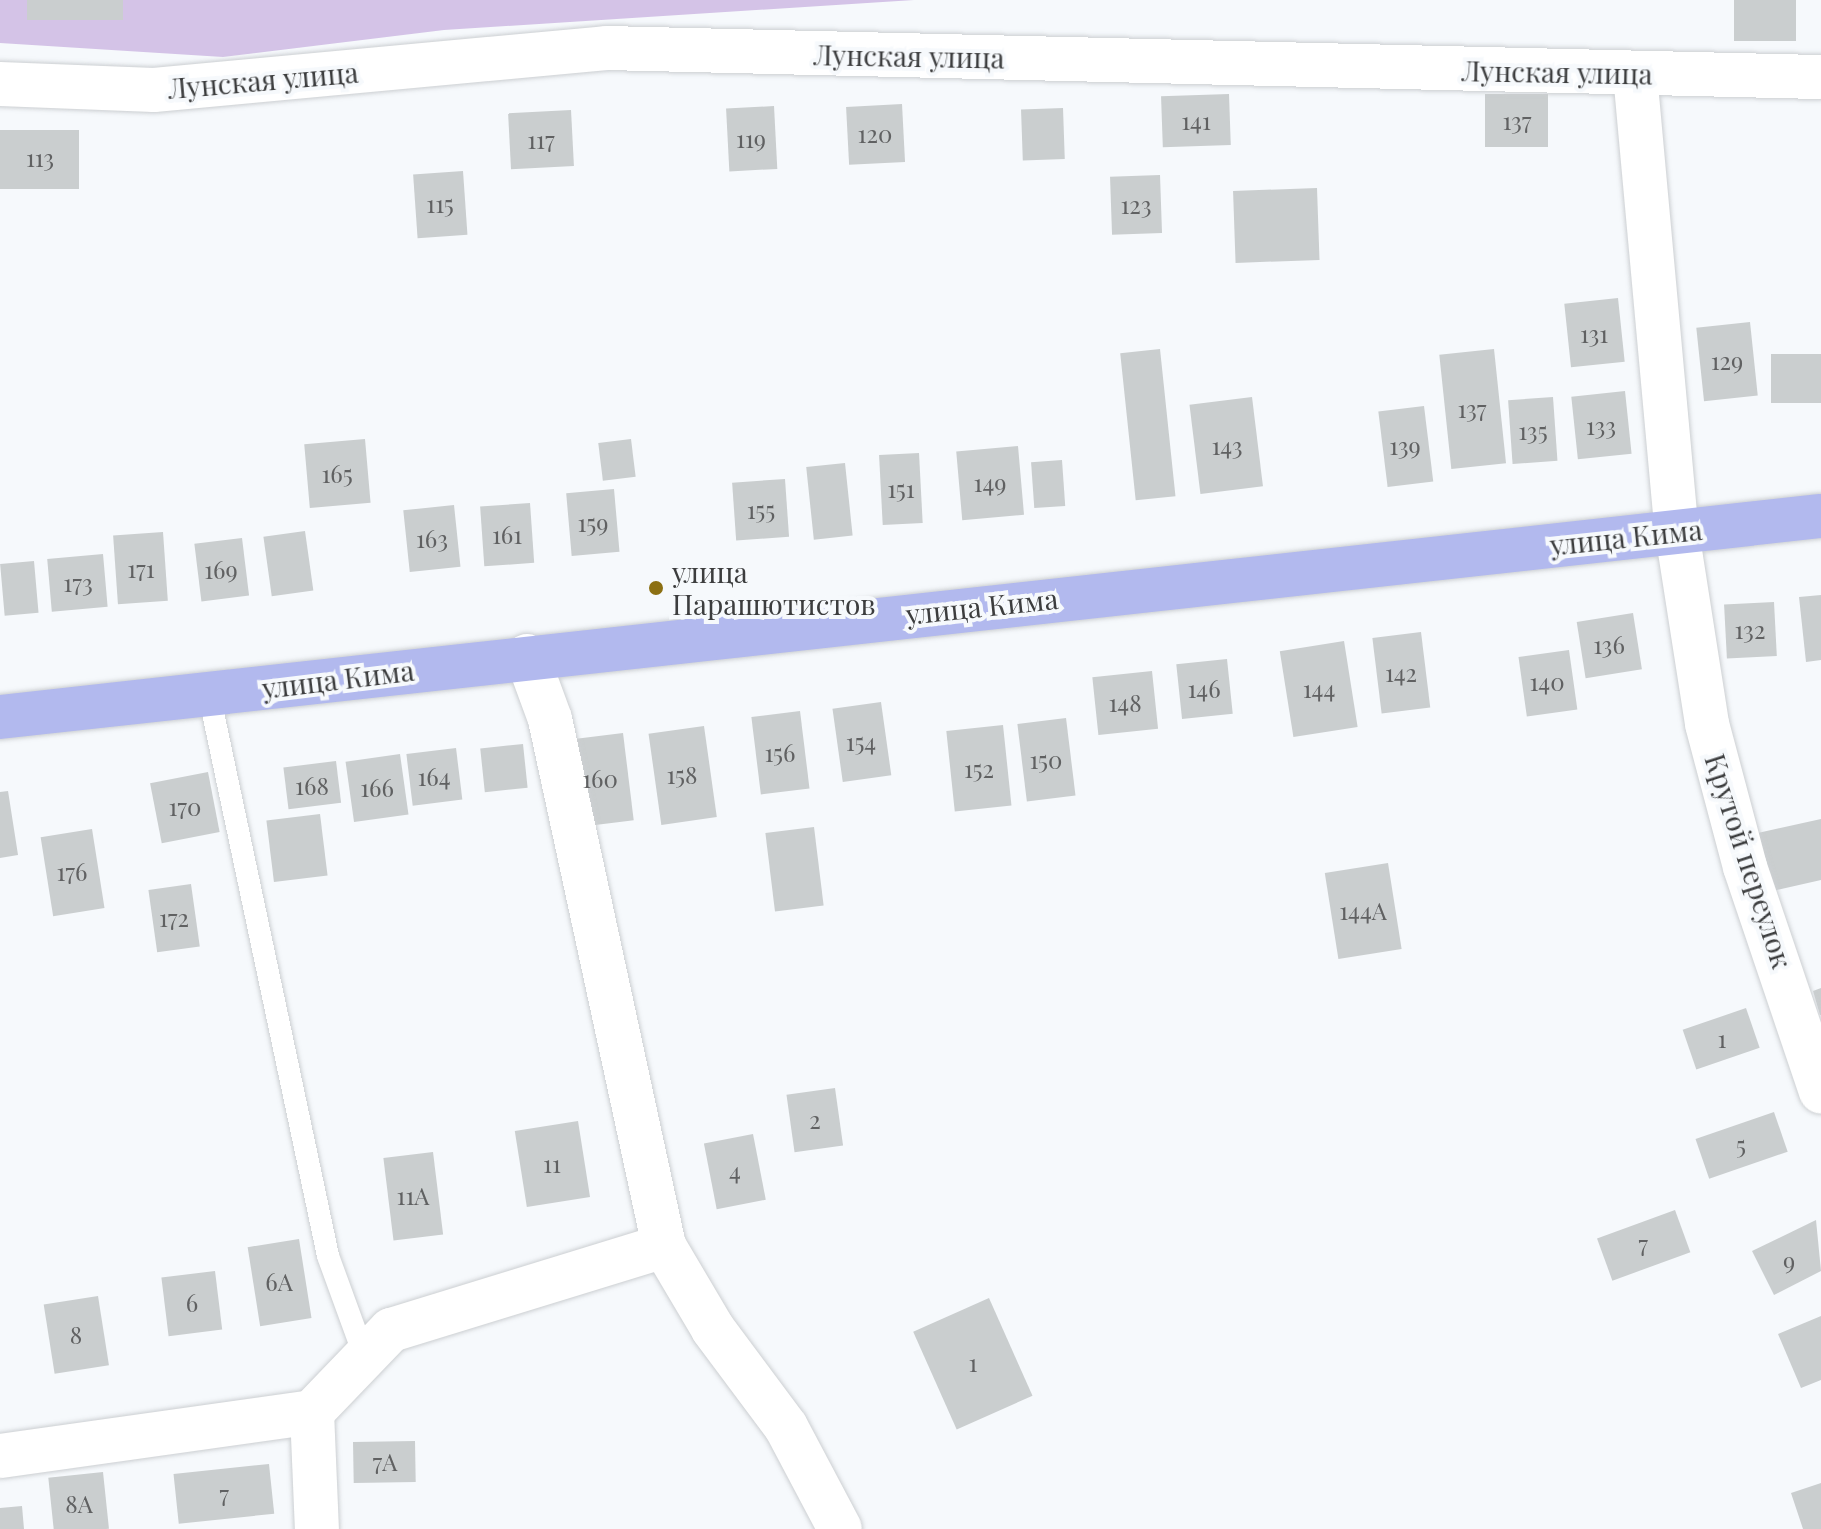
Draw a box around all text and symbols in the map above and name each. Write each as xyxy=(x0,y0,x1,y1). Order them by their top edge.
street label: Лунская улица xyxy=(813,38,1005,74)
street label: Лунская улица xyxy=(1461,54,1653,90)
street label: Лунская улица xyxy=(166,55,360,105)
house number: 141 xyxy=(1181,107,1211,135)
house number: 137 xyxy=(1502,107,1532,135)
house number: 120 xyxy=(858,120,892,148)
house number: 119 xyxy=(736,125,766,153)
house number: 117 xyxy=(527,126,555,154)
house number: 113 xyxy=(26,144,54,172)
house number: 115 xyxy=(426,190,454,218)
house number: 123 xyxy=(1120,191,1152,219)
house number: 131 xyxy=(1580,320,1608,348)
house number: 129 xyxy=(1711,347,1743,375)
house number: 137 xyxy=(1457,395,1487,423)
house number: 133 xyxy=(1586,412,1616,440)
house number: 135 xyxy=(1518,417,1548,445)
house number: 143 xyxy=(1211,432,1243,460)
house number: 139 xyxy=(1389,432,1421,460)
house number: 165 xyxy=(321,460,353,488)
house number: 149 xyxy=(974,469,1006,497)
house number: 151 xyxy=(887,475,915,503)
house number: 155 xyxy=(747,496,775,524)
house number: 159 xyxy=(578,509,608,537)
street label: улица Кима xyxy=(1548,512,1704,562)
house number: 161 xyxy=(492,521,522,549)
house number: 163 xyxy=(416,525,448,553)
house number: 171 xyxy=(127,555,155,583)
place label: улица Парашютистов xyxy=(672,555,876,621)
house number: 169 xyxy=(204,556,238,584)
house number: 173 xyxy=(63,569,93,597)
marker: улица Парашютистов xyxy=(647,579,665,597)
street label: улица Кима xyxy=(904,581,1060,631)
house number: 132 xyxy=(1735,616,1765,644)
house number: 136 xyxy=(1593,631,1625,659)
street label: улица Кима xyxy=(260,653,416,705)
house number: 142 xyxy=(1385,659,1417,687)
house number: 140 xyxy=(1529,668,1565,696)
house number: 146 xyxy=(1187,675,1221,703)
house number: 144 xyxy=(1303,675,1335,703)
house number: 148 xyxy=(1108,689,1142,717)
house number: 154 xyxy=(846,728,876,756)
house number: 156 xyxy=(765,739,795,767)
house number: 150 xyxy=(1030,746,1062,774)
street label: Крутой переулок xyxy=(1698,749,1800,973)
house number: 152 xyxy=(964,755,994,783)
house number: 158 xyxy=(666,761,698,789)
house number: 164 xyxy=(417,763,451,791)
house number: 160 xyxy=(582,765,618,793)
house number: 168 xyxy=(295,772,329,800)
house number: 166 xyxy=(360,774,394,802)
house number: 170 xyxy=(168,793,202,821)
house number: 176 xyxy=(56,858,88,886)
house number: 144А xyxy=(1339,897,1387,925)
house number: 172 xyxy=(159,904,189,932)
house number: 1 xyxy=(1718,1025,1726,1053)
house number: 2 xyxy=(809,1106,821,1134)
house number: 5 xyxy=(1736,1131,1746,1159)
house number: 11 xyxy=(543,1150,561,1178)
house number: 4 xyxy=(729,1157,741,1185)
house number: 11А xyxy=(397,1182,429,1210)
house number: 7 xyxy=(1638,1230,1648,1258)
house number: 9 xyxy=(1783,1247,1795,1275)
house number: 6А xyxy=(265,1268,293,1296)
house number: 6 xyxy=(186,1289,198,1317)
house number: 8 xyxy=(70,1321,82,1349)
house number: 1 xyxy=(969,1349,977,1377)
house number: 7А xyxy=(373,1448,397,1476)
house number: 7 xyxy=(219,1480,229,1508)
house number: 8А xyxy=(65,1490,93,1518)

